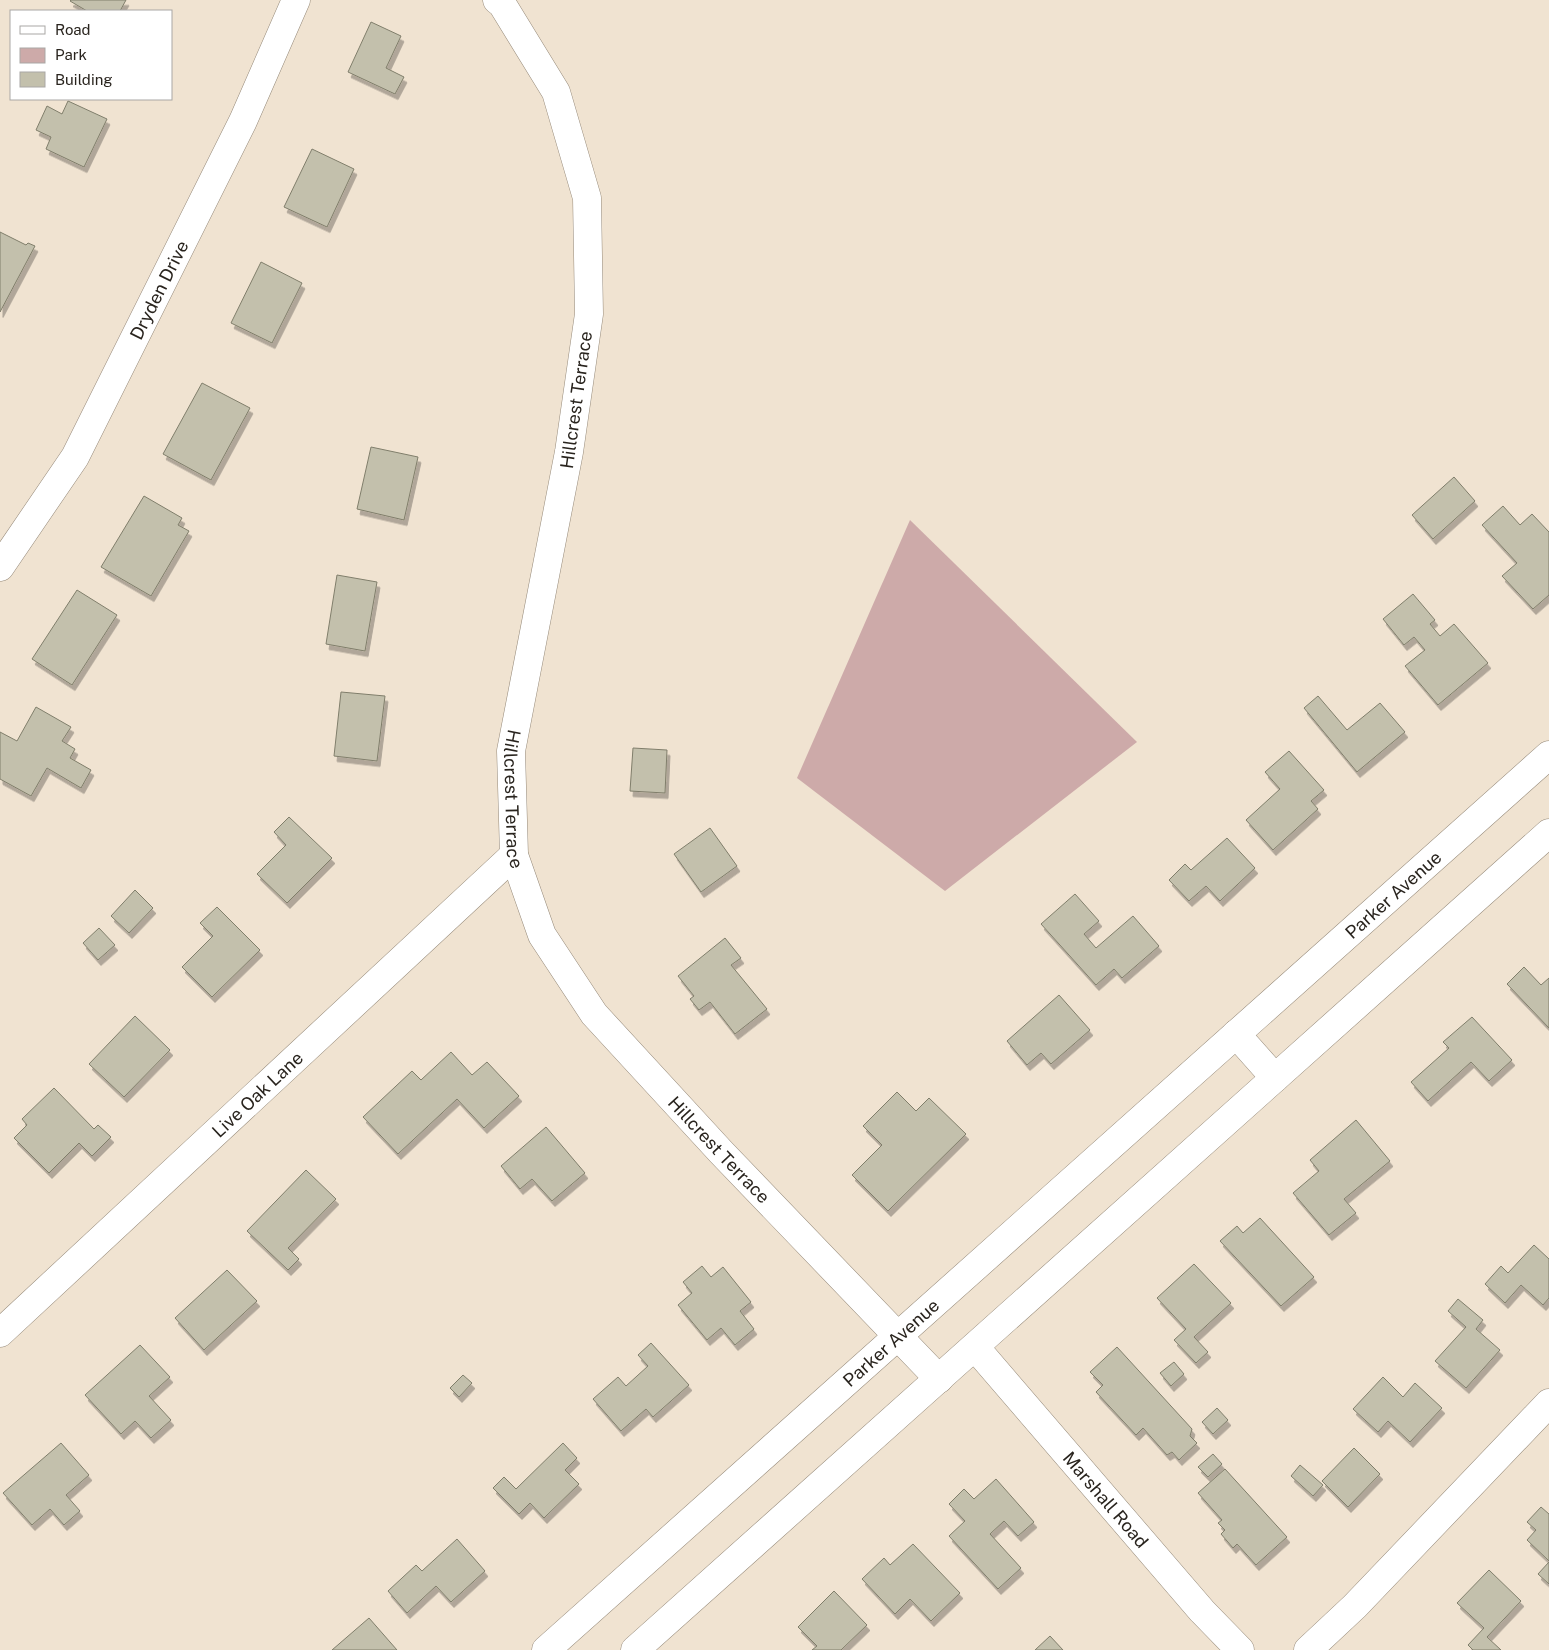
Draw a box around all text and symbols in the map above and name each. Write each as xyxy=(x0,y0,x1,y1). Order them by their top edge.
legend xyxy=(10,10,172,100)
text: Road xyxy=(55,21,91,38)
text: Park xyxy=(55,46,87,63)
text: Building xyxy=(55,71,113,88)
street label: Dryden Drive xyxy=(125,237,192,343)
street label: Hillcrest Terrace xyxy=(556,330,596,470)
street label: Hillcrest Terrace xyxy=(500,728,528,871)
street label: Parker Avenue xyxy=(1341,846,1445,943)
street label: Live Oak Lane xyxy=(207,1047,307,1141)
street label: Hillcrest Terrace xyxy=(664,1092,775,1207)
street label: Parker Avenue xyxy=(838,1294,943,1391)
street label: Marshall Road xyxy=(1059,1447,1153,1552)

